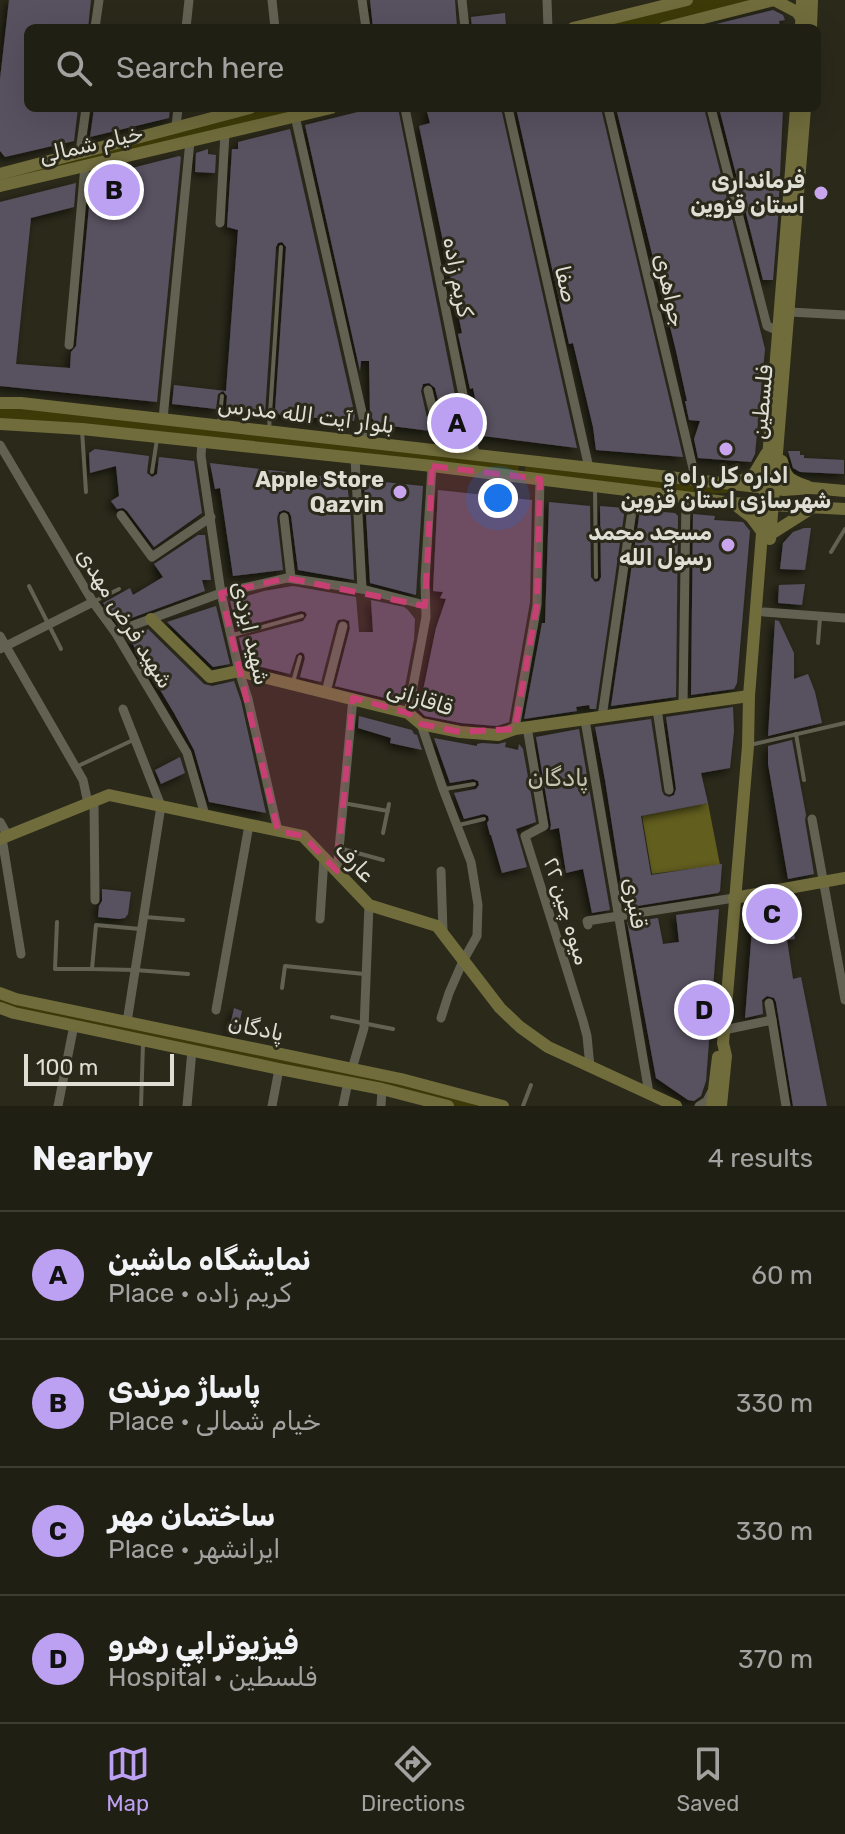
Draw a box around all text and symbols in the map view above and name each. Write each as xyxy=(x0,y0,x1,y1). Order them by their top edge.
search box xyxy=(24,24,821,112)
icon: search xyxy=(52,46,96,90)
text: Search here xyxy=(116,50,284,86)
street label: خیام شمالی xyxy=(36,119,146,170)
pin: B xyxy=(88,160,140,220)
place label: فرمانداری استان قزوین xyxy=(691,167,805,219)
marker: فرمانداری استان قزوین xyxy=(812,184,830,202)
street label: کریم زاده xyxy=(436,235,479,320)
street label: جواهری xyxy=(648,251,692,329)
street label: صفا xyxy=(549,263,583,305)
street label: فلسطین xyxy=(745,364,779,440)
street label: بلوار آیت الله مدرس xyxy=(216,391,396,439)
pin: A xyxy=(431,393,483,453)
marker: اداره کل راه و شهرسازی استان قزوین xyxy=(717,440,735,458)
place label: اداره کل راه و شهرسازی استان قزوین xyxy=(621,462,831,514)
place label: Apple Store Qazvin xyxy=(255,466,384,518)
your location xyxy=(478,478,518,518)
marker: Apple Store Qazvin xyxy=(391,483,409,501)
place label: مسجد محمد رسول الله xyxy=(588,519,712,571)
marker: مسجد محمد رسول الله xyxy=(719,536,737,554)
street label: شهید فرض مهدی xyxy=(71,543,179,693)
street label: شهید ایزدی xyxy=(226,578,276,688)
street label: قاقازانی xyxy=(384,675,456,721)
district label: پادگان xyxy=(528,764,588,794)
street label: عارف xyxy=(329,836,381,888)
street label: ۲۲ میوه چین xyxy=(538,854,596,968)
street label: قنبری xyxy=(617,875,653,931)
pin: C xyxy=(746,884,798,944)
pin: D xyxy=(678,980,730,1040)
street label: پادگان xyxy=(226,1009,286,1048)
scale bar xyxy=(24,1050,174,1086)
text: 100 m xyxy=(36,1054,98,1081)
text: Nearby xyxy=(32,1138,153,1179)
text: 4 results xyxy=(708,1143,813,1174)
text: نمایشگاه ماشین xyxy=(108,1242,311,1278)
text: A xyxy=(49,1260,67,1291)
text: 60 m xyxy=(751,1260,813,1291)
text: Place · کریم زاده xyxy=(108,1278,291,1309)
text: پاساژ مرندی xyxy=(108,1370,261,1406)
text: B xyxy=(49,1388,67,1419)
text: 330 m xyxy=(736,1388,813,1419)
text: Place · خیام شمالی xyxy=(108,1406,321,1437)
text: ساختمان مهر xyxy=(108,1498,275,1534)
text: C xyxy=(49,1516,67,1547)
text: 330 m xyxy=(736,1516,813,1547)
text: Place · ایرانشهر xyxy=(108,1534,281,1565)
text: فيزيوتراپي رهرو xyxy=(108,1626,299,1662)
text: D xyxy=(49,1644,67,1675)
text: 370 m xyxy=(738,1644,813,1675)
text: Hospital · فلسطین xyxy=(108,1662,317,1693)
tab: Map xyxy=(106,1742,150,1817)
tab: Directions xyxy=(361,1742,465,1817)
tab: Saved xyxy=(677,1742,739,1817)

